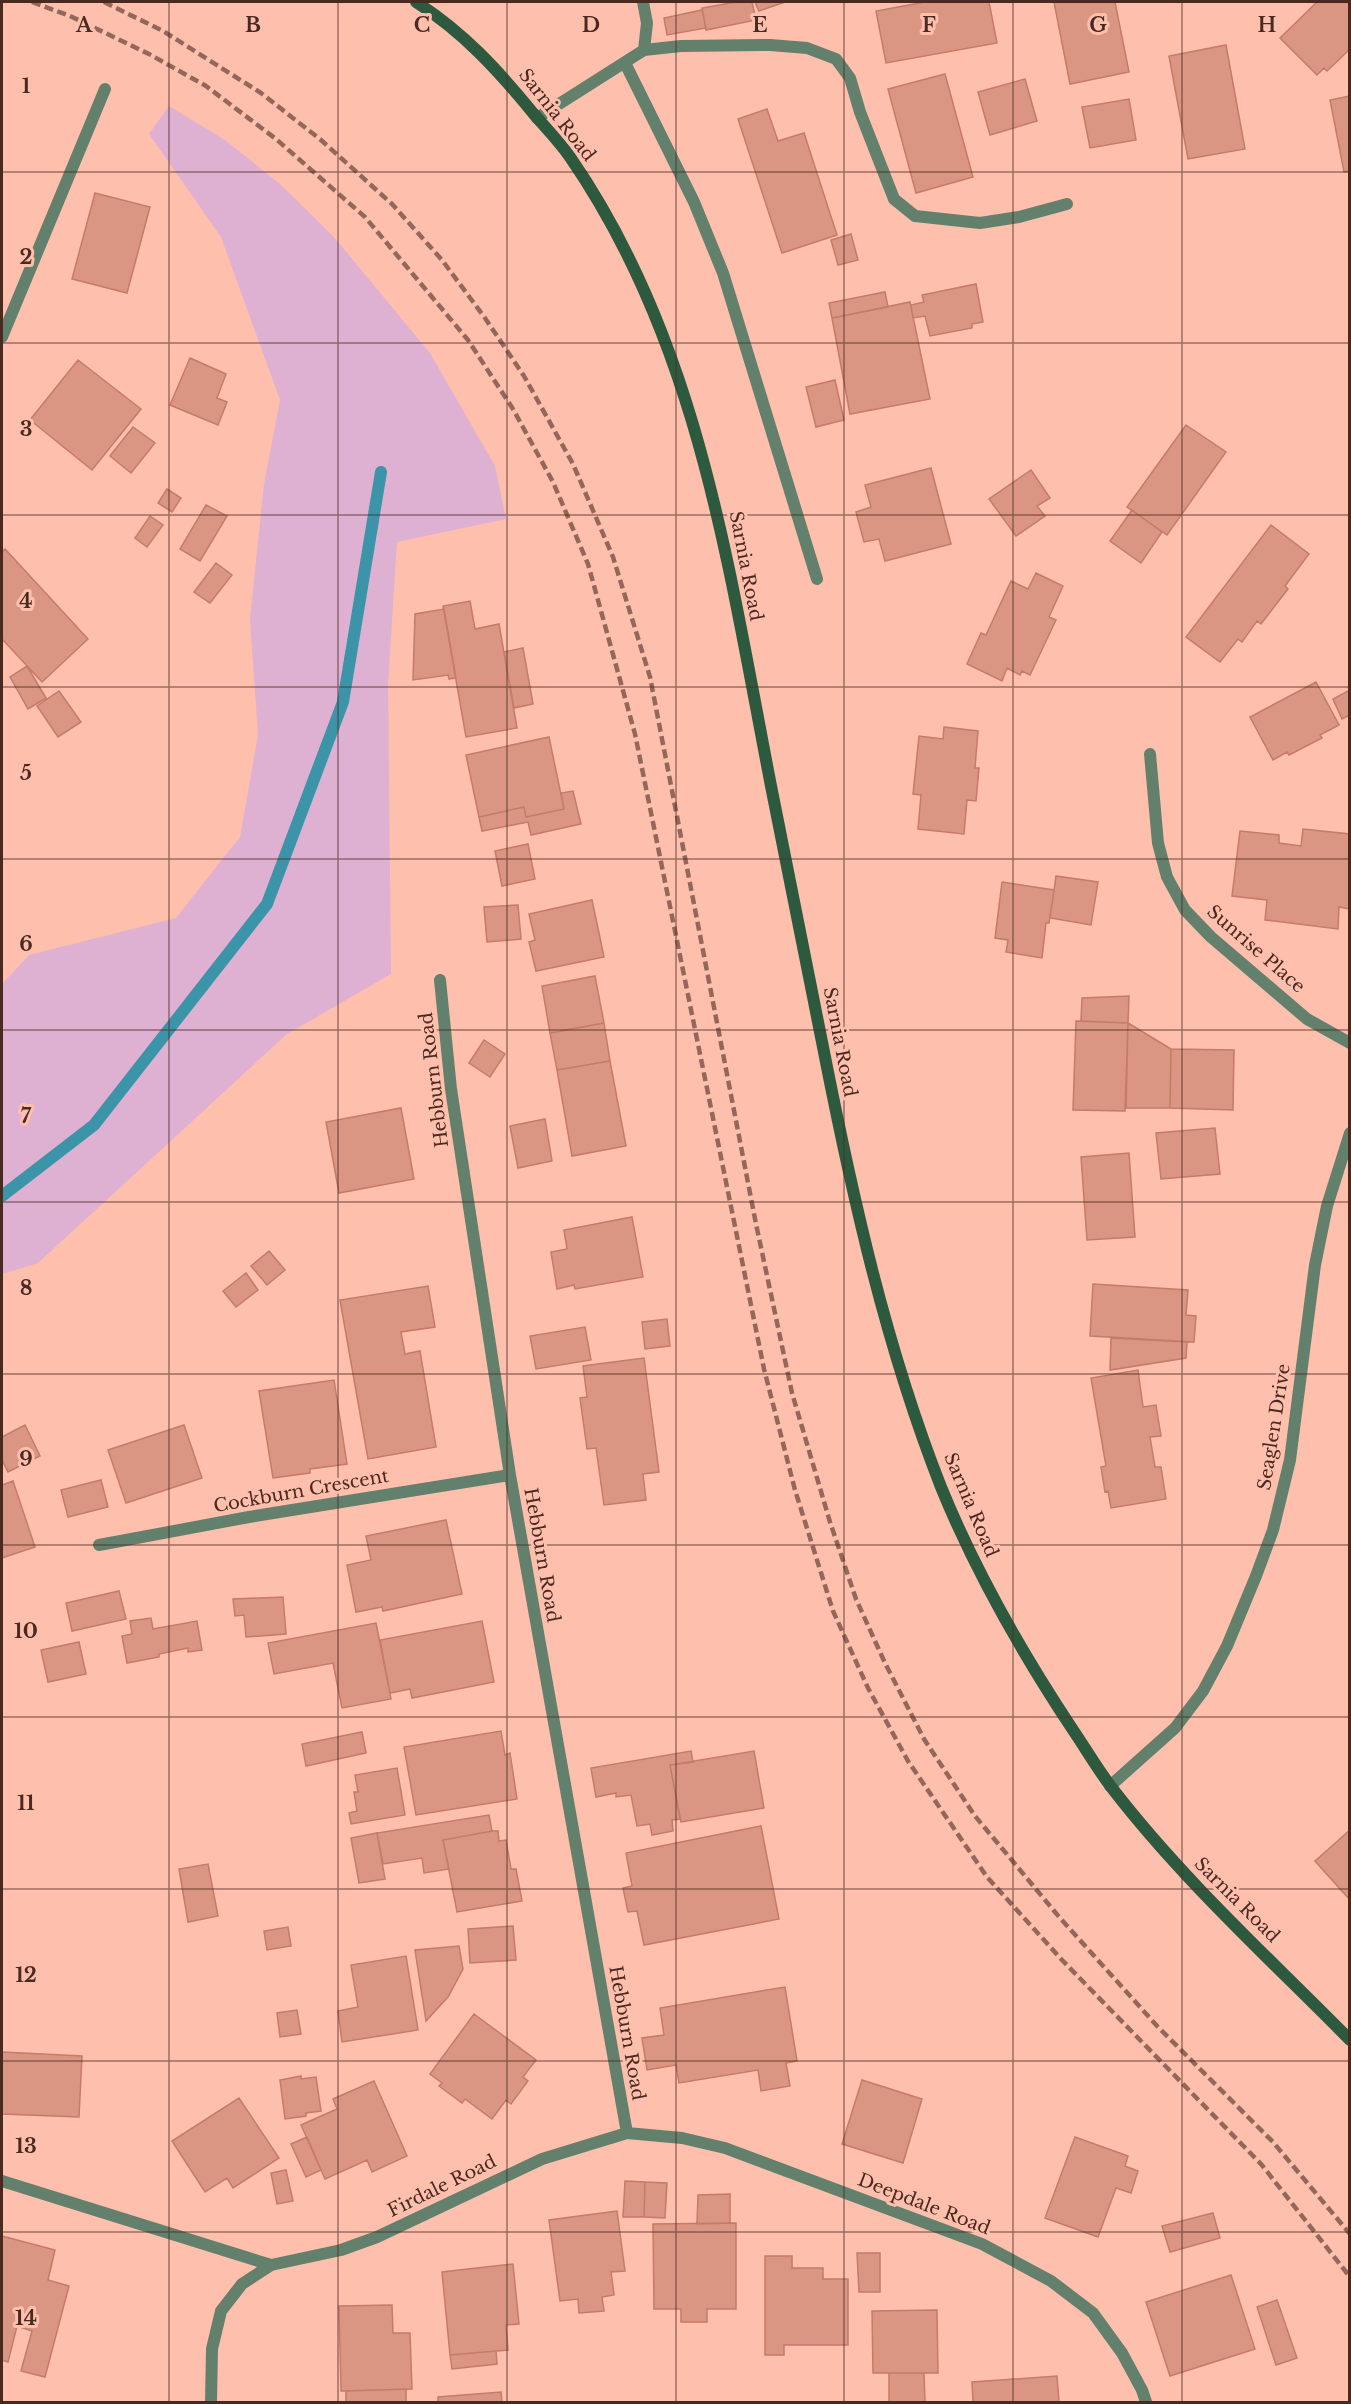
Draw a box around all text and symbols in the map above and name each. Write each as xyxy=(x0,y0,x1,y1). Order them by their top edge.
text: A xyxy=(75,13,93,37)
text: B xyxy=(245,13,261,37)
text: C xyxy=(414,13,430,37)
text: D xyxy=(582,13,600,37)
text: E xyxy=(752,13,768,37)
text: F xyxy=(922,13,936,37)
text: G xyxy=(1089,13,1107,37)
text: H xyxy=(1258,13,1277,37)
street label: Sarnia Road xyxy=(514,64,600,166)
text: 1 xyxy=(22,74,31,98)
text: 2 xyxy=(19,245,33,269)
text: 3 xyxy=(20,417,32,441)
street label: Sarnia Road xyxy=(725,509,767,623)
text: 4 xyxy=(19,589,33,613)
text: 5 xyxy=(20,761,32,785)
street label: Sunrise Place xyxy=(1203,900,1309,998)
text: 6 xyxy=(19,932,33,956)
street label: Sarnia Road xyxy=(819,985,861,1099)
street label: Hebburn Road xyxy=(415,1011,453,1149)
text: 7 xyxy=(21,1104,32,1128)
text: 8 xyxy=(20,1276,32,1300)
street label: Seaglen Drive xyxy=(1253,1362,1295,1492)
text: 9 xyxy=(19,1447,33,1471)
street label: Sarnia Road xyxy=(939,1449,1003,1561)
street label: Cockburn Crescent xyxy=(212,1465,390,1517)
street label: Hebburn Road xyxy=(519,1486,565,1624)
text: 10 xyxy=(14,1619,38,1643)
text: 11 xyxy=(17,1791,35,1815)
street label: Sarnia Road xyxy=(1190,1853,1284,1947)
text: 12 xyxy=(15,1963,37,1987)
street label: Hebburn Road xyxy=(604,1964,650,2102)
text: 13 xyxy=(15,2134,37,2158)
street label: Firdale Road xyxy=(384,2150,500,2222)
street label: Deepdale Road xyxy=(855,2169,993,2239)
text: 14 xyxy=(15,2306,37,2330)

